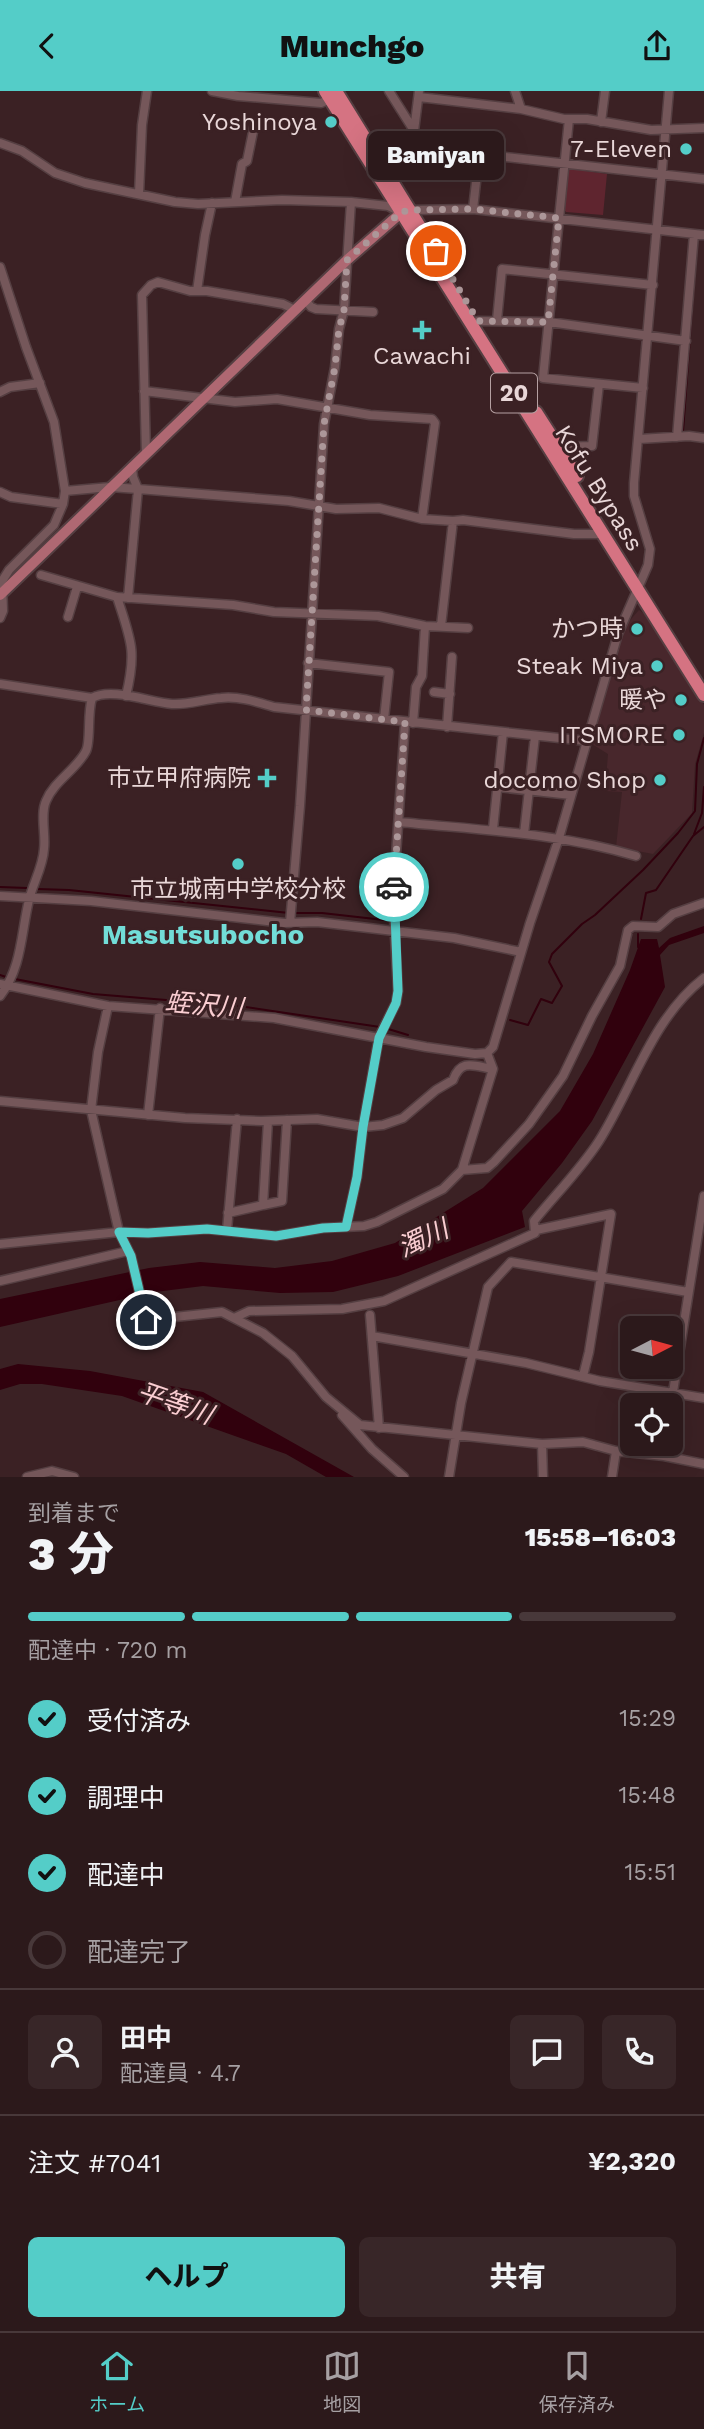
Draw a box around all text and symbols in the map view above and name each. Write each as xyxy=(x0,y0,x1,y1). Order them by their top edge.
icon: back xyxy=(28,27,66,65)
text: Munchgo xyxy=(280,27,424,65)
icon: share xyxy=(638,27,676,65)
place label: Yoshinoya xyxy=(202,108,317,136)
marker: Yoshinoya xyxy=(323,114,339,130)
callout: Bamiyan xyxy=(368,132,504,181)
place label: 7-Eleven xyxy=(570,135,672,163)
marker: 7-Eleven xyxy=(678,141,694,157)
text: Bamiyan xyxy=(387,142,485,169)
pin xyxy=(406,221,466,281)
icon: bag xyxy=(417,232,455,270)
marker: Cawachi xyxy=(414,322,430,338)
place label: Cawachi xyxy=(373,342,471,370)
road number: 20 xyxy=(491,373,537,413)
street label: Kofu Bypass xyxy=(549,420,649,556)
place label: かつ時 xyxy=(551,615,623,643)
marker: かつ時 xyxy=(629,621,645,637)
place label: Steak Miya xyxy=(516,652,643,680)
marker: Steak Miya xyxy=(649,658,665,674)
place label: 暖や xyxy=(619,686,667,714)
marker: 暖や xyxy=(673,692,689,708)
place label: ITSMORE xyxy=(559,721,665,749)
marker: ITSMORE xyxy=(671,727,687,743)
place label: 市立甲府病院 xyxy=(107,764,251,792)
place label: docomo Shop xyxy=(484,766,646,794)
marker: 市立甲府病院 xyxy=(257,768,277,788)
marker: docomo Shop xyxy=(652,772,668,788)
courier xyxy=(359,852,429,922)
marker: 市立城南中学校分校 xyxy=(230,856,246,872)
icon: car xyxy=(375,868,413,906)
place label: 市立城南中学校分校 xyxy=(130,875,346,903)
district label: Masutsubocho xyxy=(102,918,304,951)
water label: 蛭沢川 xyxy=(164,987,247,1024)
water label: 濁川 xyxy=(393,1212,456,1263)
pin xyxy=(116,1290,176,1350)
icon: home xyxy=(127,1301,165,1339)
north arrow xyxy=(620,1316,682,1379)
map controls xyxy=(620,1316,683,1456)
water label: 平等川 xyxy=(133,1376,220,1431)
button: locate xyxy=(620,1393,683,1456)
text: 到着まで xyxy=(28,1500,120,1527)
text: 15:58–16:03 xyxy=(525,1522,676,1552)
text: 3 分 xyxy=(28,1527,114,1581)
text: 配達中 · 720 m xyxy=(28,1637,187,1664)
icon: check xyxy=(28,1700,66,1738)
text: 15:29 xyxy=(619,1705,676,1732)
text: 受付済み xyxy=(87,1706,191,1736)
icon: check xyxy=(28,1777,66,1815)
text: 15:48 xyxy=(619,1782,676,1809)
text: 調理中 xyxy=(87,1783,165,1813)
icon: check xyxy=(28,1854,66,1892)
text: 15:51 xyxy=(624,1859,676,1886)
text: 配達中 xyxy=(87,1860,165,1890)
text: 配達完了 xyxy=(87,1937,191,1967)
button: person xyxy=(28,2015,102,2089)
button: chat xyxy=(510,2015,584,2089)
button: phone xyxy=(602,2015,676,2089)
text: 田中 xyxy=(120,2023,172,2053)
text: 配達員 · 4.7 xyxy=(120,2060,241,2087)
text: ¥2,320 xyxy=(588,2146,676,2176)
text: 注文 #7041 xyxy=(28,2148,161,2178)
button: ヘルプ xyxy=(28,2237,345,2317)
button: 共有 xyxy=(359,2237,676,2317)
tab: ホーム xyxy=(89,2347,145,2416)
tab: 地図 xyxy=(323,2347,361,2416)
tab: 保存済み xyxy=(539,2347,615,2416)

